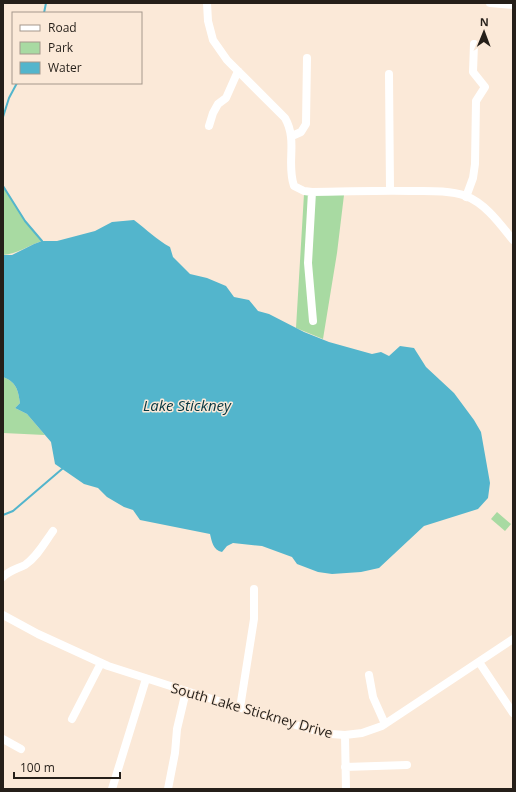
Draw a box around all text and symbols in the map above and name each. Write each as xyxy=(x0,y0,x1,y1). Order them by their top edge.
legend xyxy=(12,12,142,84)
north arrow xyxy=(464,12,504,52)
text: N xyxy=(480,14,489,29)
text: Road xyxy=(48,19,77,36)
text: Park xyxy=(48,39,74,56)
text: Water xyxy=(48,59,82,76)
water label: Lake Stickney xyxy=(143,395,232,415)
street label: South Lake Stickney Drive xyxy=(169,678,335,742)
scale bar xyxy=(14,754,120,780)
text: 100 m xyxy=(20,759,55,776)

